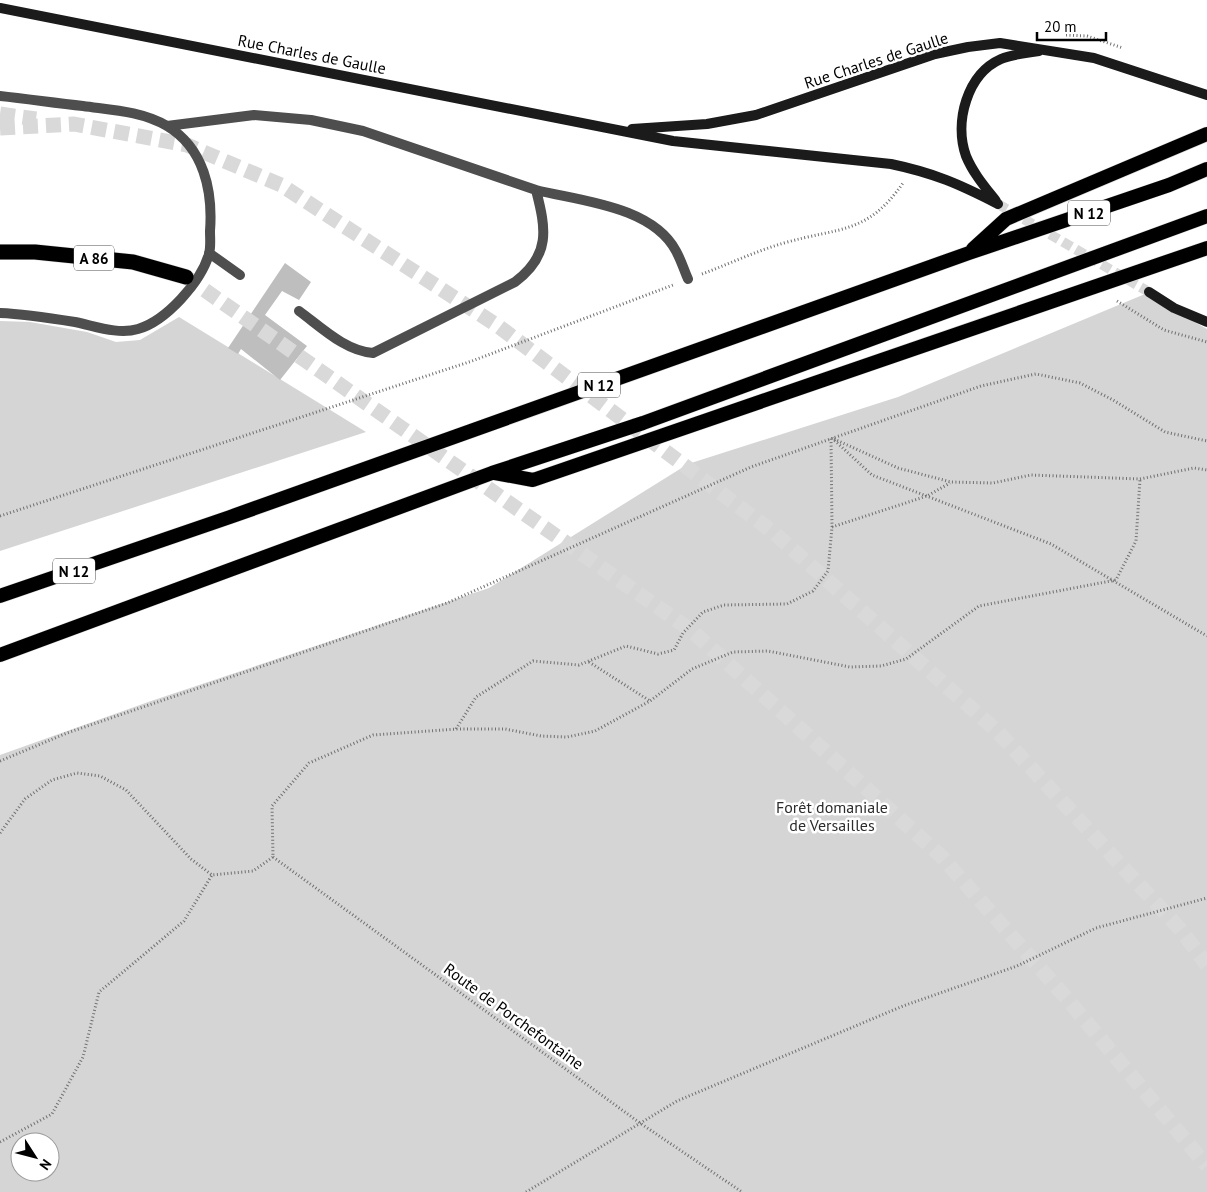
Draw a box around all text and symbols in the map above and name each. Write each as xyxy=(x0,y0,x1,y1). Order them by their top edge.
scale bar xyxy=(1037,10,1106,42)
text: 20 m xyxy=(1044,17,1077,36)
street label: Rue Charles de Gaulle xyxy=(801,27,951,93)
street label: Rue Charles de Gaulle xyxy=(236,30,388,78)
road number: N 12 xyxy=(1068,200,1110,226)
road number: A 86 xyxy=(74,246,114,270)
road number: N 12 xyxy=(578,372,620,398)
road number: N 12 xyxy=(53,558,95,584)
park label: Forêt domaniale de Versailles xyxy=(776,797,888,835)
street label: Route de Porchefontaine xyxy=(440,959,588,1073)
north arrow xyxy=(10,1132,60,1182)
text: N xyxy=(36,1156,56,1174)

